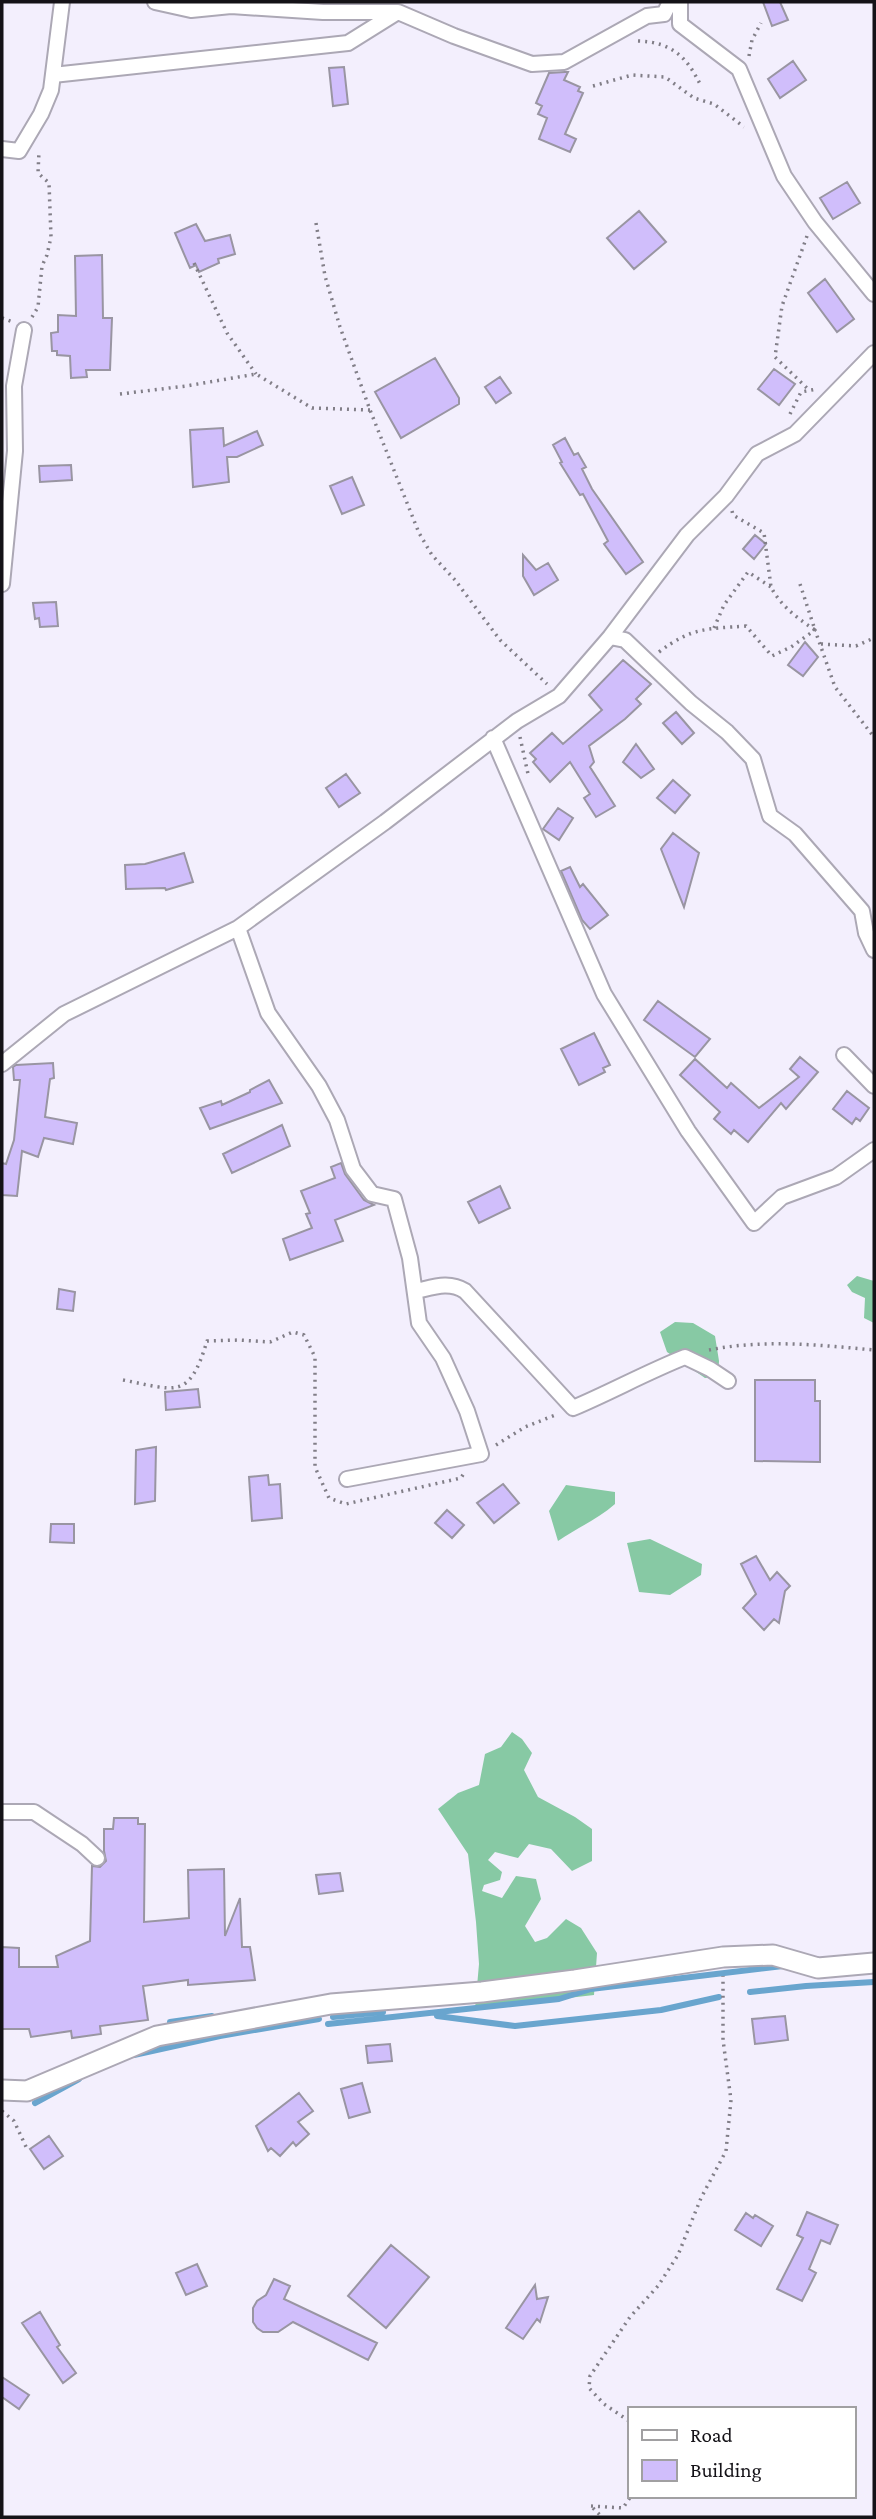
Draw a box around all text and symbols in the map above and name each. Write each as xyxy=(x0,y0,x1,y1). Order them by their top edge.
legend xyxy=(628,2407,855,2498)
text: Road xyxy=(690,2423,733,2447)
text: Building xyxy=(690,2458,762,2482)

